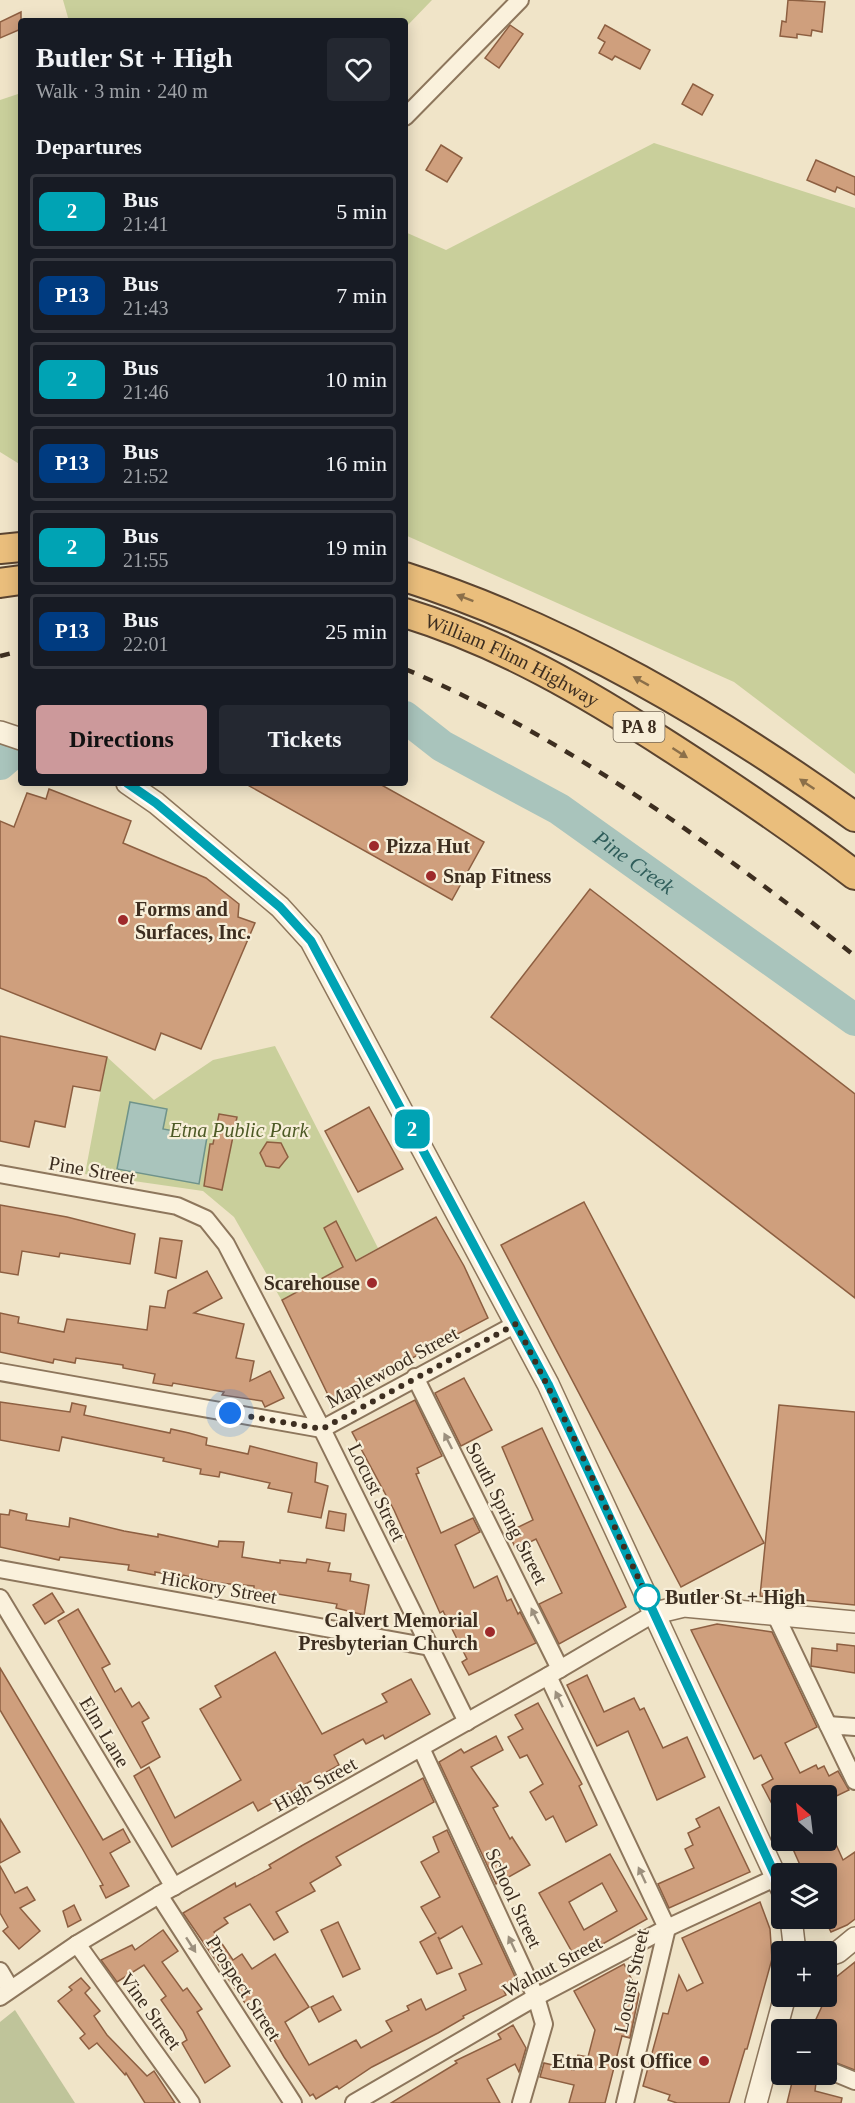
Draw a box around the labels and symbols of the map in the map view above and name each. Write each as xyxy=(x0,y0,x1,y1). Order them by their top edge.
one-way arrow xyxy=(456,593,474,602)
street label: William Flinn Highway xyxy=(422,609,603,712)
one-way arrow xyxy=(632,676,649,686)
road number: PA 8 xyxy=(614,712,664,742)
one-way arrow xyxy=(672,748,689,759)
one-way arrow xyxy=(799,778,815,790)
water label: Pine Creek xyxy=(588,825,679,900)
place label: Pizza Hut xyxy=(386,835,470,857)
marker: Pizza Hut xyxy=(367,839,381,853)
place label: Snap Fitness xyxy=(443,865,552,888)
marker: Snap Fitness xyxy=(424,869,438,883)
place label: Forms and Surfaces, Inc. xyxy=(135,898,251,943)
marker: Forms and Surfaces, Inc. xyxy=(116,913,130,927)
line badge: 2 xyxy=(392,1110,432,1148)
park label: Etna Public Park xyxy=(169,1119,310,1141)
street label: Pine Street xyxy=(47,1152,137,1188)
place label: Scarehouse xyxy=(264,1272,360,1294)
marker: Scarehouse xyxy=(365,1276,379,1290)
street label: Maplewood Street xyxy=(322,1321,463,1413)
your location xyxy=(215,1398,245,1428)
one-way arrow xyxy=(443,1433,452,1450)
street label: South Spring Street xyxy=(461,1438,553,1589)
street label: Locust Street xyxy=(344,1439,410,1545)
street label: Hickory Street xyxy=(159,1566,279,1609)
marker: Butler St + High xyxy=(634,1584,660,1610)
place label: Butler St + High xyxy=(665,1586,806,1609)
one-way arrow xyxy=(530,1607,540,1625)
place label: Calvert Memorial Presbyterian Church xyxy=(298,1609,478,1655)
marker: Calvert Memorial Presbyterian Church xyxy=(483,1625,497,1639)
one-way arrow xyxy=(555,1691,564,1708)
street label: Elm Lane xyxy=(75,1693,135,1771)
street label: High Street xyxy=(270,1752,361,1817)
north arrow xyxy=(771,1785,837,1851)
street label: School Street xyxy=(481,1845,547,1952)
one-way arrow xyxy=(638,1867,647,1884)
street label: Locust Street xyxy=(609,1926,653,2035)
street label: Prospect Street xyxy=(201,1931,286,2045)
street label: Walnut Street xyxy=(499,1931,606,2001)
one-way arrow xyxy=(507,1935,516,1952)
one-way arrow xyxy=(185,1936,196,1953)
street label: Vine Street xyxy=(116,1968,186,2054)
place label: Etna Post Office xyxy=(552,2050,692,2072)
marker: Etna Post Office xyxy=(697,2054,711,2068)

